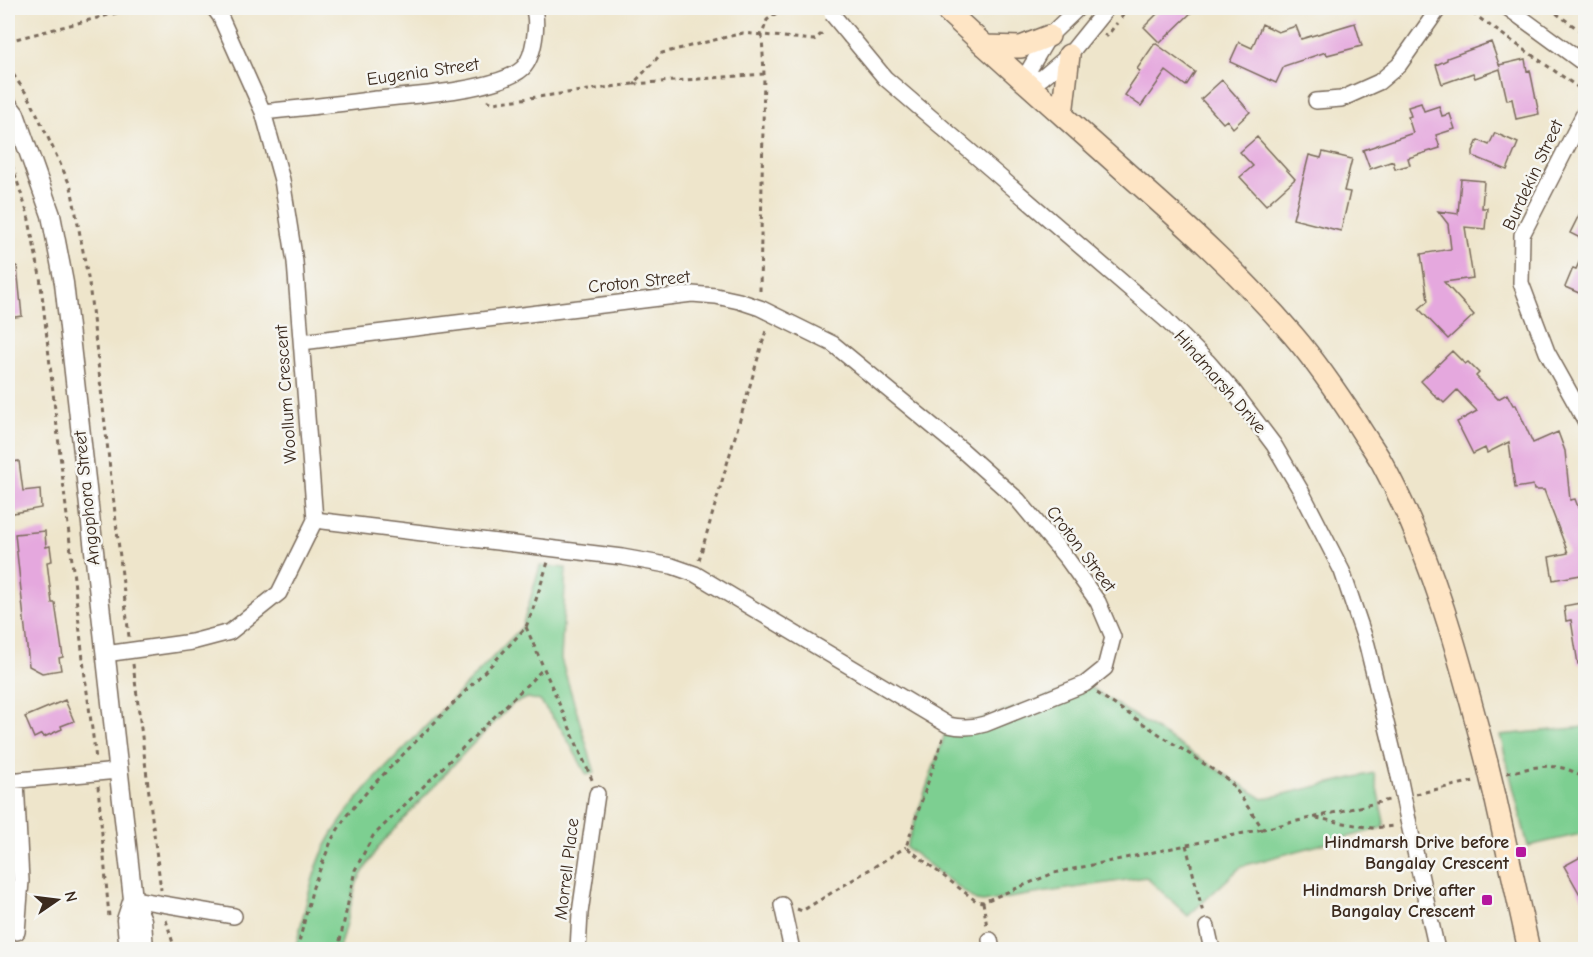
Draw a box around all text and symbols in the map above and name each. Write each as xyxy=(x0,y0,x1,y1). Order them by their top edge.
street label: Eugenia Street xyxy=(366,54,481,90)
street label: Burdekin Street xyxy=(1498,116,1568,234)
street label: Croton Street xyxy=(587,266,692,298)
street label: Woollum Crescent xyxy=(271,323,301,464)
street label: Hindmarsh Drive xyxy=(1169,326,1271,438)
street label: Angophora Street xyxy=(69,429,105,566)
street label: Croton Street xyxy=(1042,502,1121,597)
street label: Morrell Place xyxy=(550,817,584,921)
place label: Hindmarsh Drive before Bangalay Crescent xyxy=(1324,832,1510,874)
marker: Hindmarsh Drive before Bangalay Crescent xyxy=(1514,845,1528,859)
north arrow xyxy=(27,870,87,930)
place label: Hindmarsh Drive after Bangalay Crescent xyxy=(1302,880,1476,922)
text: N xyxy=(61,889,81,904)
marker: Hindmarsh Drive after Bangalay Crescent xyxy=(1480,893,1494,907)

